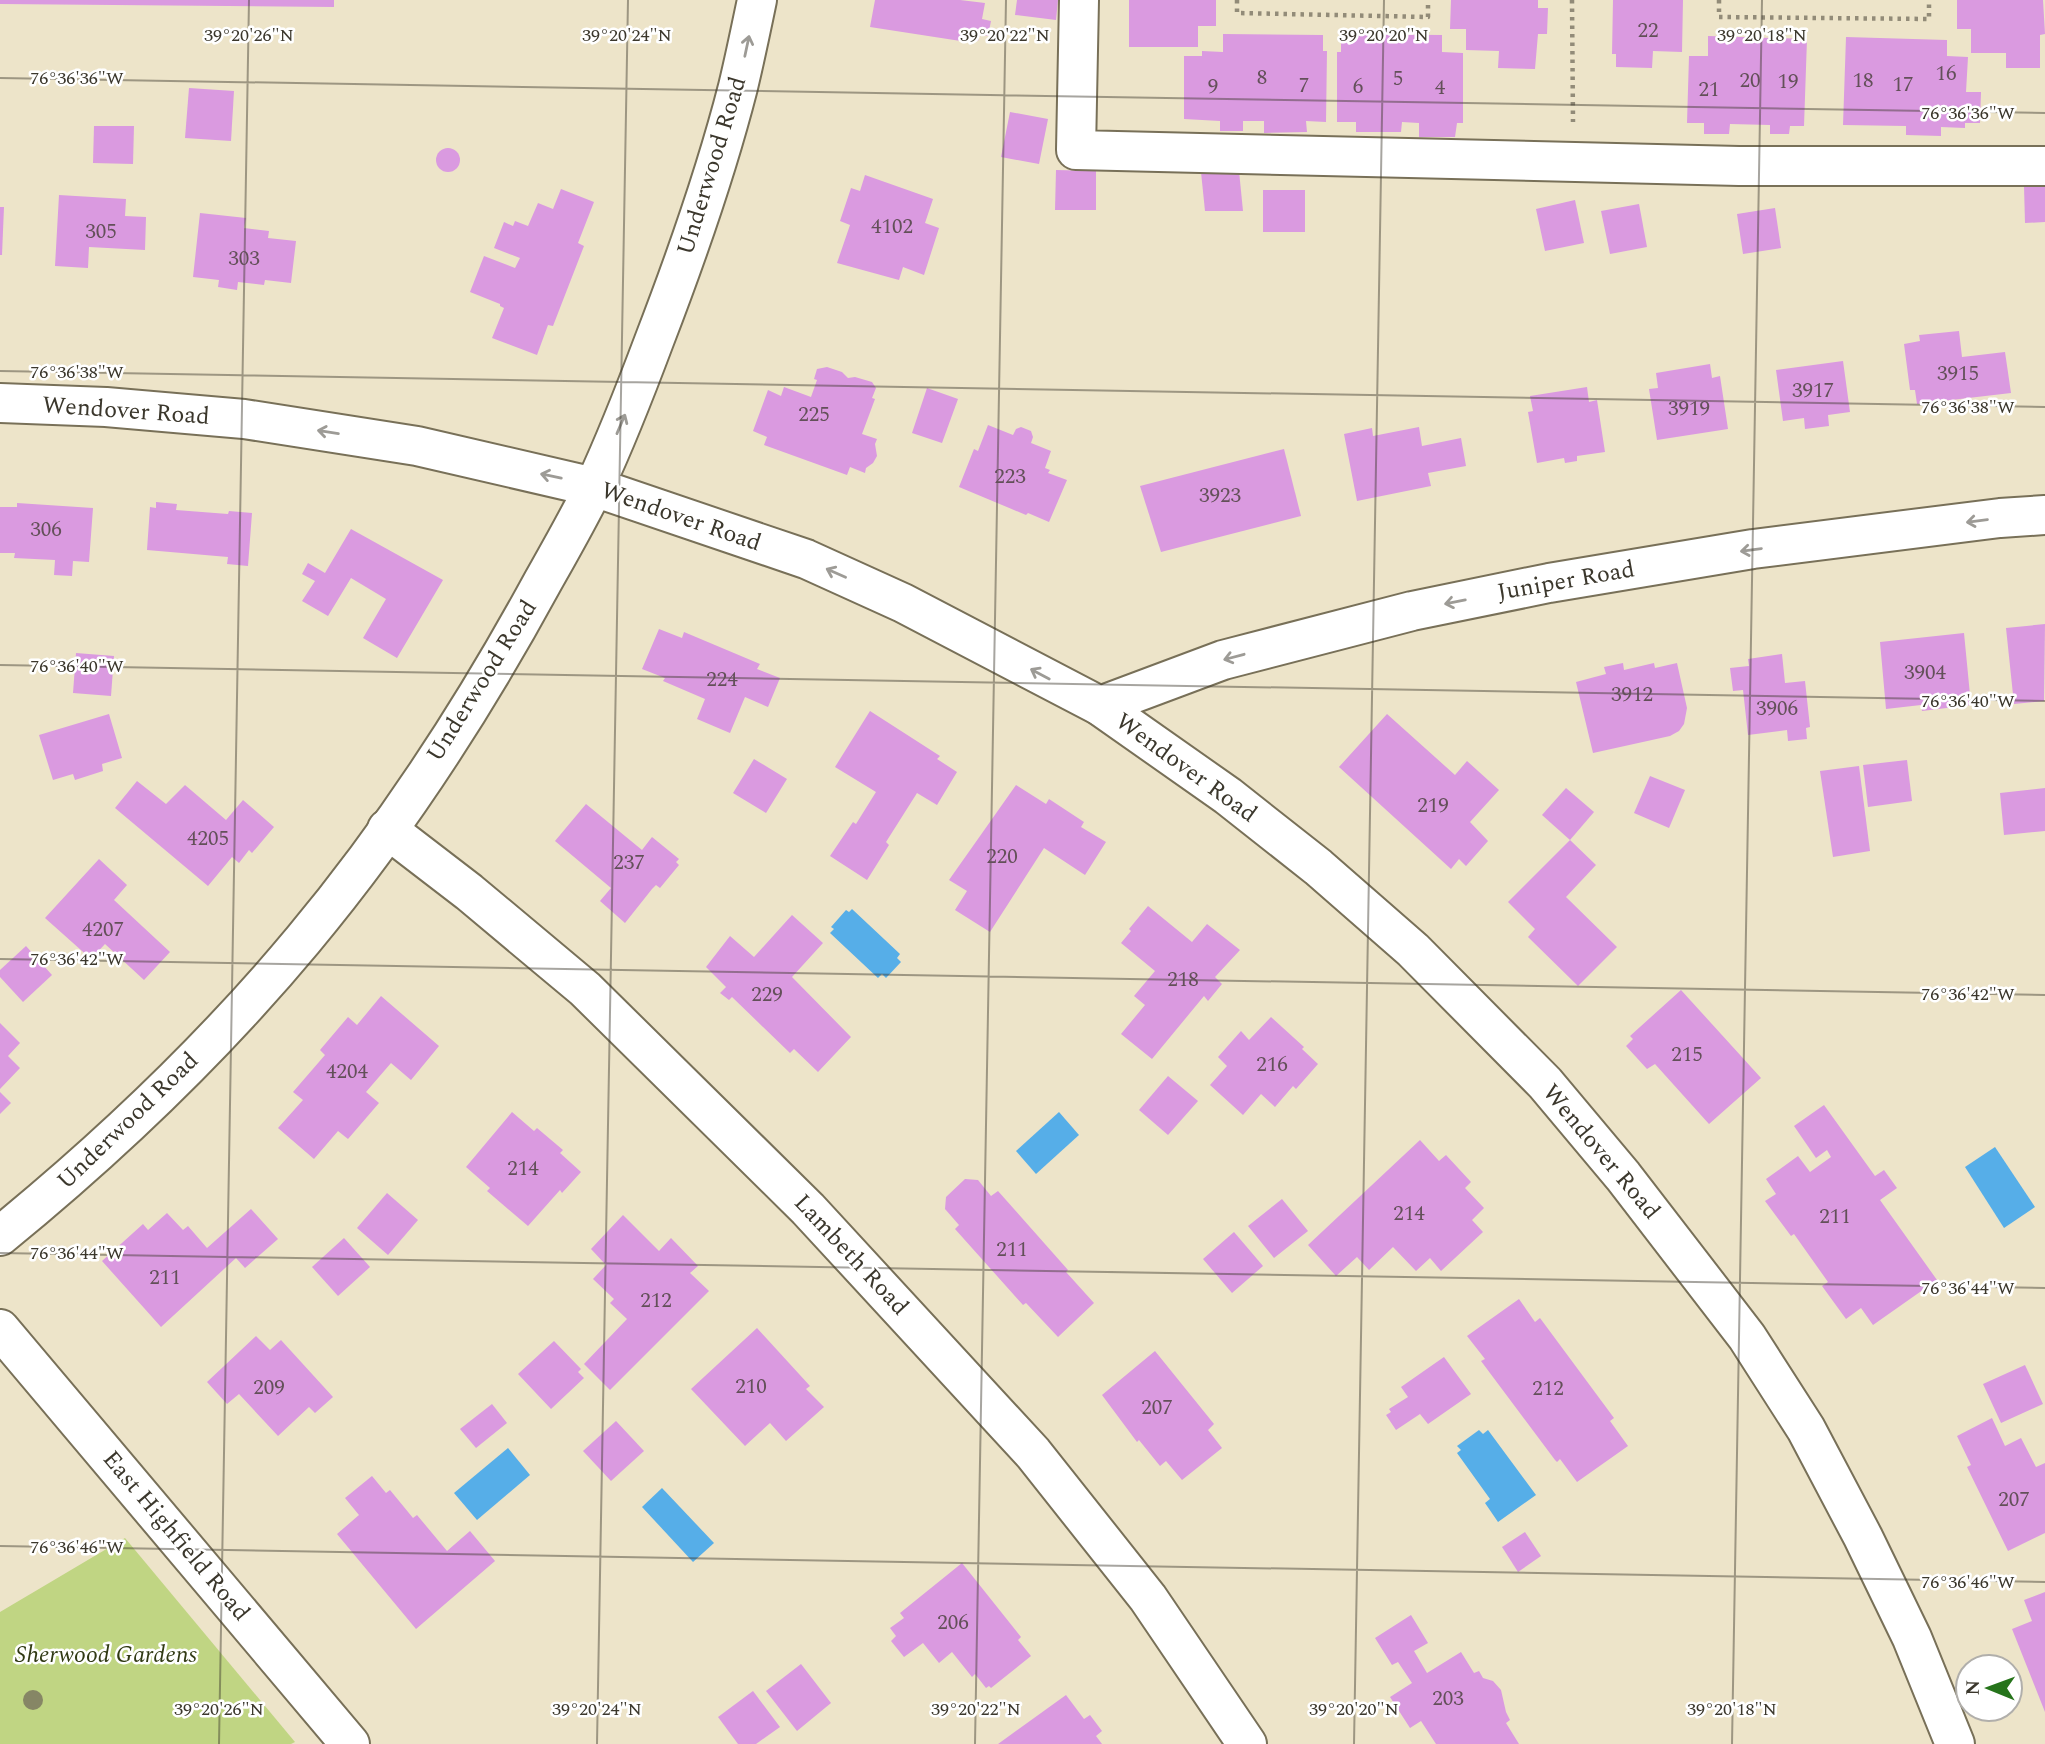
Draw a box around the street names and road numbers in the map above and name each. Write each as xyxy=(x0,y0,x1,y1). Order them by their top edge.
street label: Underwood Road xyxy=(668,72,756,260)
street label: Wendover Road xyxy=(41,387,211,435)
street label: Wendover Road xyxy=(596,473,766,561)
street label: Juniper Road xyxy=(1494,551,1638,611)
street label: Underwood Road xyxy=(418,593,546,769)
street label: Wendover Road xyxy=(1108,704,1264,832)
street label: Underwood Road xyxy=(49,1044,207,1198)
street label: Wendover Road xyxy=(1533,1076,1669,1228)
street label: Lambeth Road xyxy=(785,1186,917,1324)
street label: East Highfield Road xyxy=(94,1443,258,1629)

